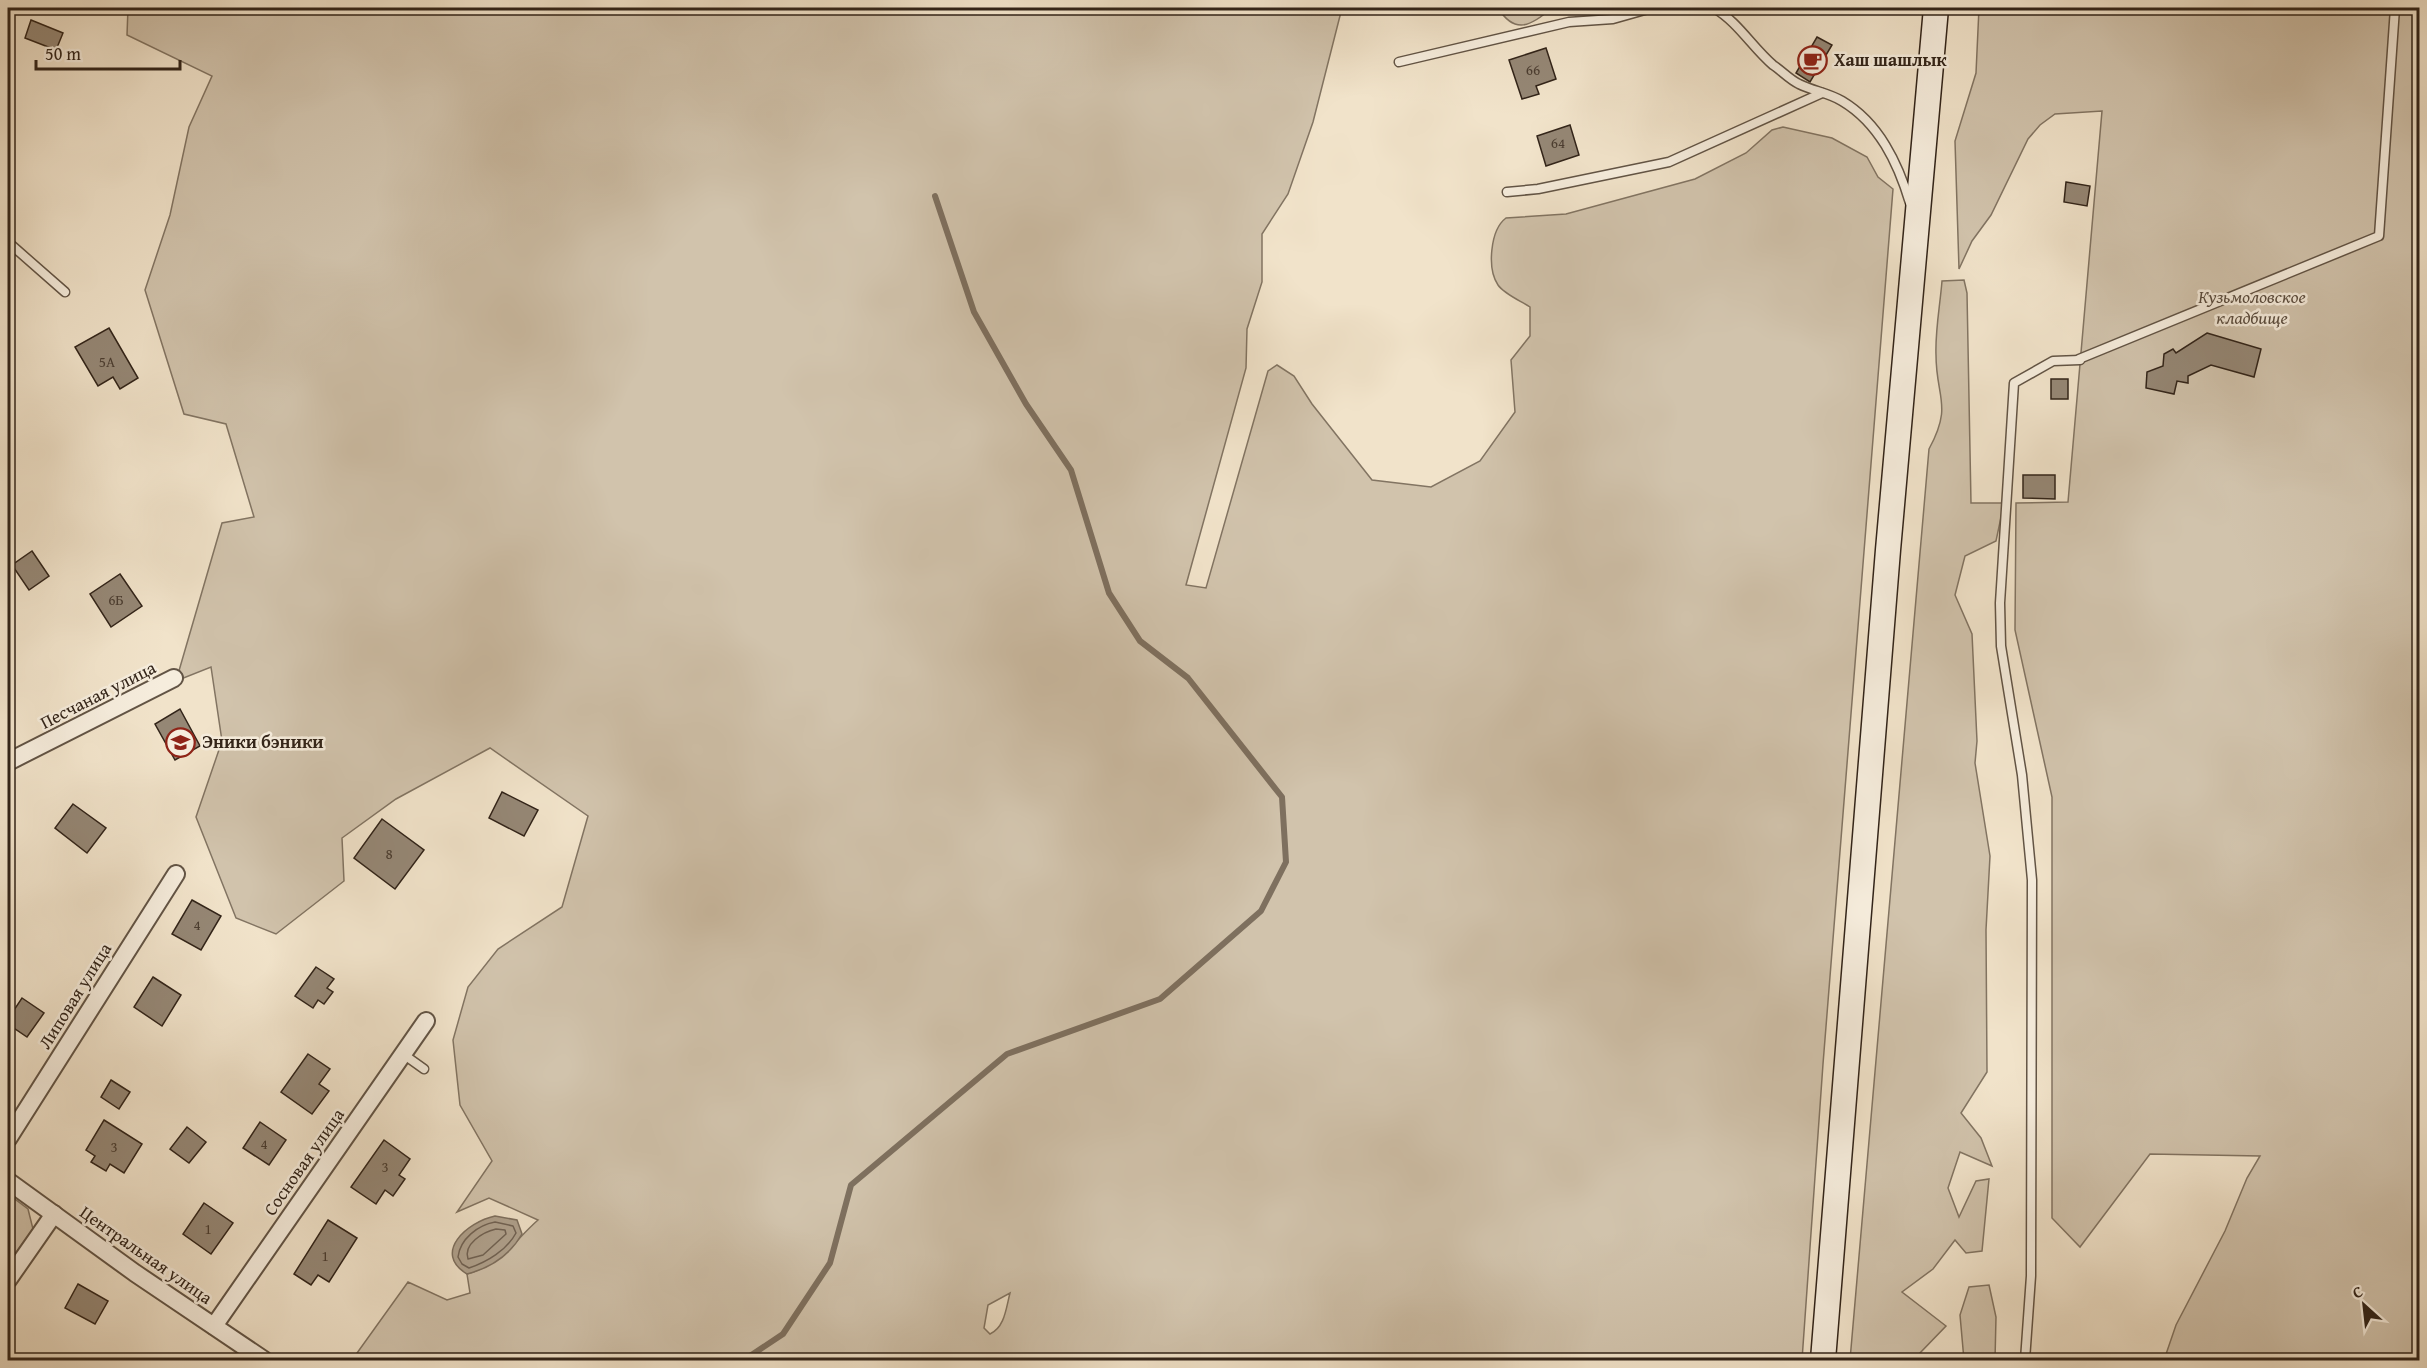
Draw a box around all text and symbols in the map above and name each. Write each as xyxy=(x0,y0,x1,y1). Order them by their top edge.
scale bar xyxy=(36,33,180,71)
text: 50 m xyxy=(45,40,81,67)
cafe icon: Хаш шашлык xyxy=(1797,44,1829,76)
place label: Хаш шашлык xyxy=(1834,46,1947,73)
house number: 66 xyxy=(1526,59,1540,80)
house number: 64 xyxy=(1551,132,1565,153)
park label: Кузьмоловское кладбище xyxy=(2198,283,2306,331)
house number: 5А xyxy=(99,351,115,372)
house number: 6Б xyxy=(108,589,124,610)
street label: Песчаная улица xyxy=(35,654,161,735)
school or university icon: Эники бэники xyxy=(165,726,197,758)
place label: Эники бэники xyxy=(202,728,324,755)
house number: 8 xyxy=(385,843,393,864)
house number: 4 xyxy=(193,914,201,935)
street label: Липовая улица xyxy=(31,937,118,1054)
street label: Сосновая улица xyxy=(257,1102,351,1221)
house number: 4 xyxy=(260,1133,268,1154)
house number: 3 xyxy=(110,1136,118,1157)
house number: 3 xyxy=(381,1156,389,1177)
street label: Центральная улица xyxy=(74,1199,218,1311)
house number: 1 xyxy=(204,1218,212,1239)
house number: 1 xyxy=(321,1245,329,1266)
north arrow xyxy=(2334,1275,2394,1335)
text: С xyxy=(2348,1279,2367,1304)

